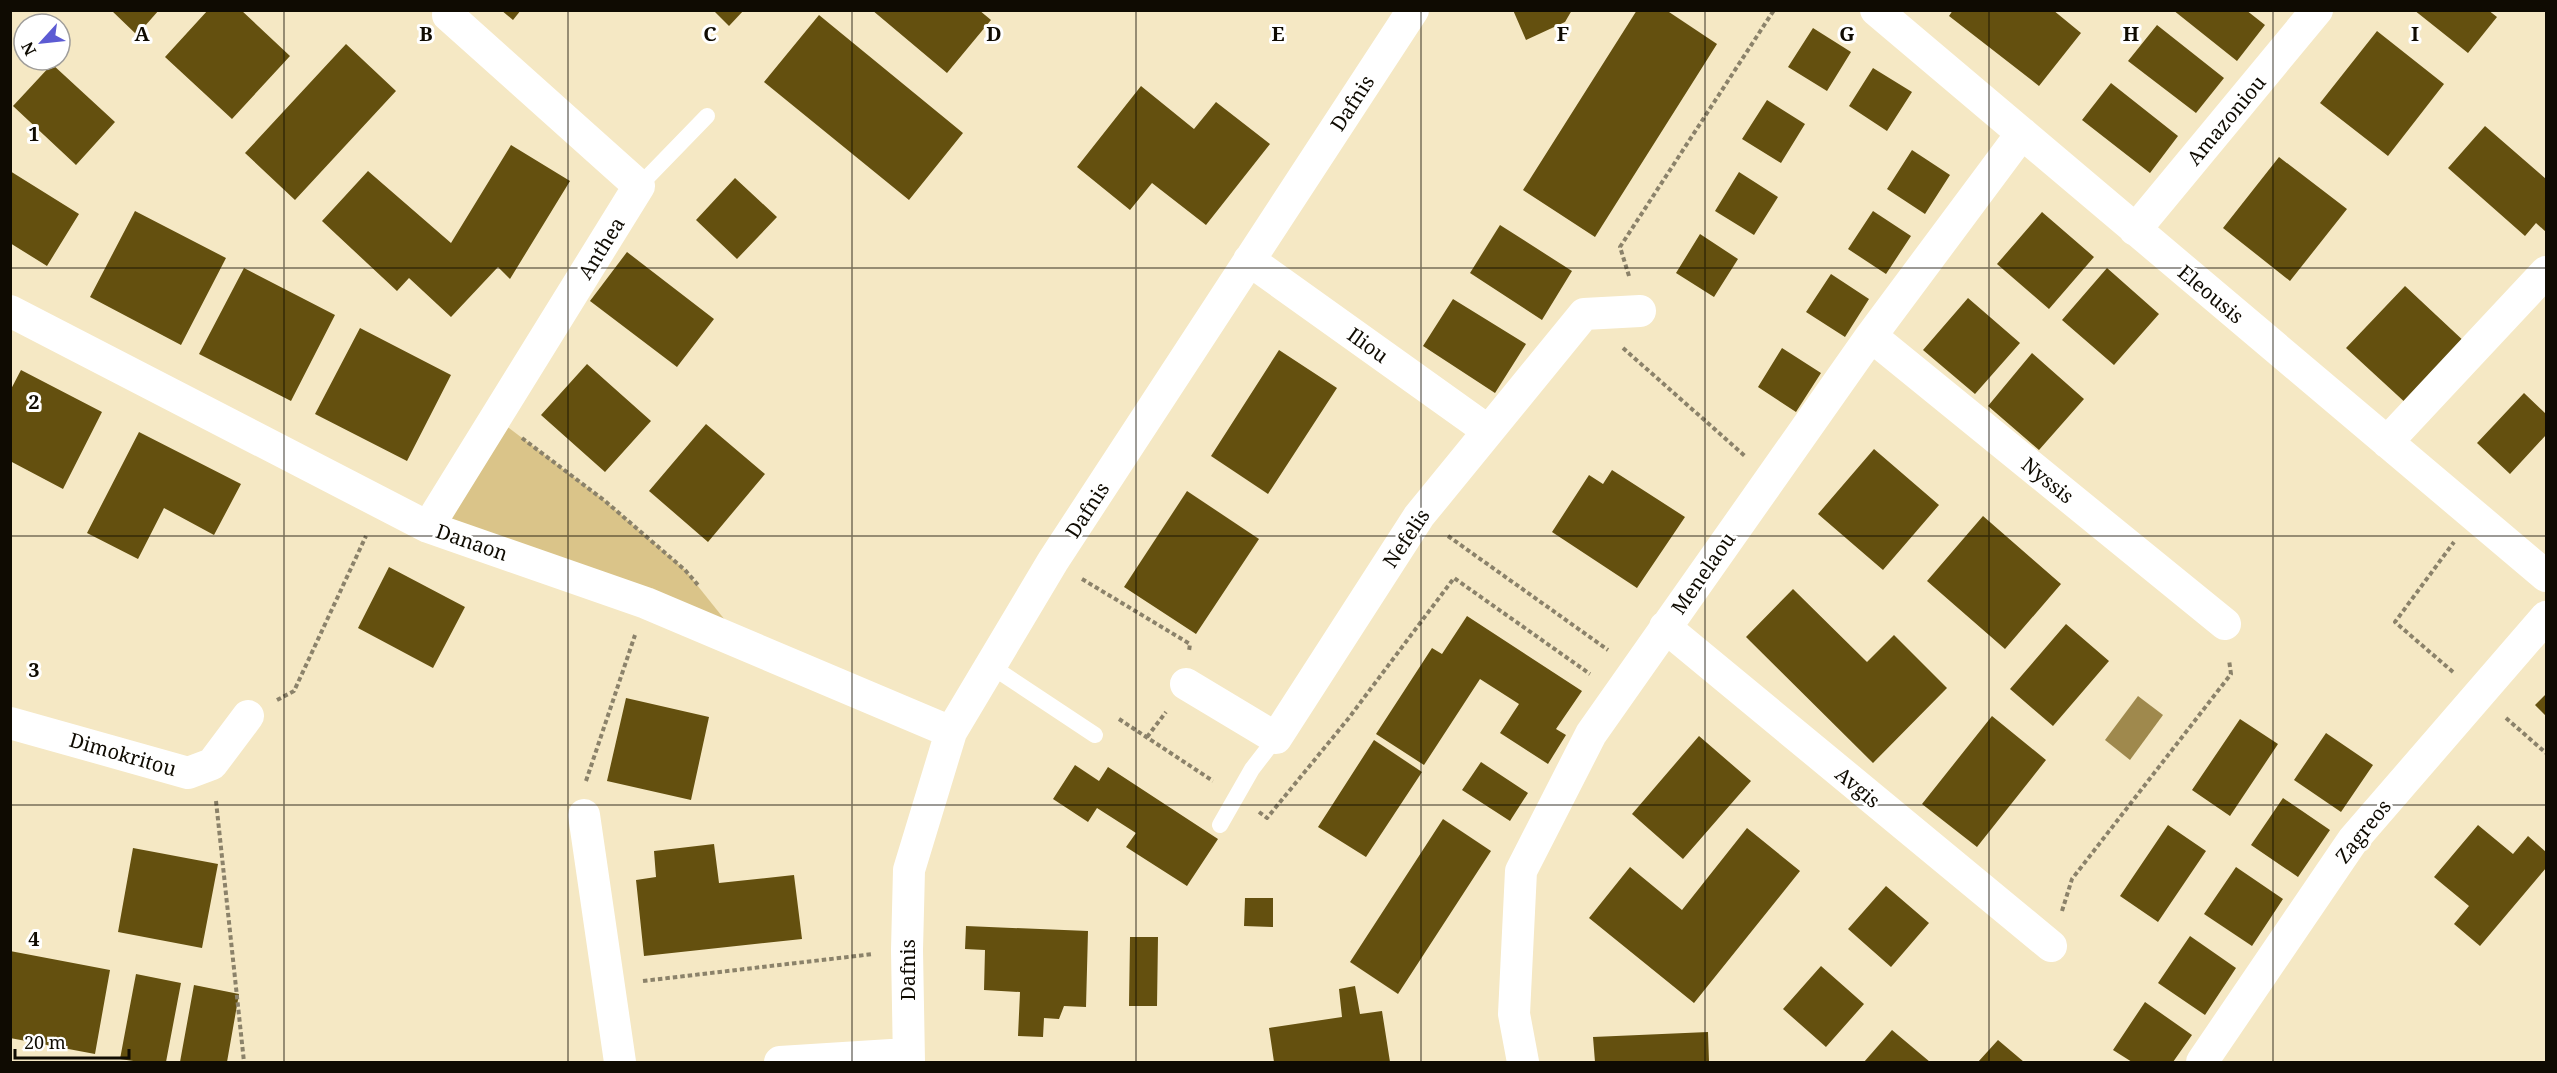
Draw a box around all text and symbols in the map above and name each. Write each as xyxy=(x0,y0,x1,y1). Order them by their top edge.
north arrow xyxy=(12,12,72,72)
text: A xyxy=(134,20,150,47)
text: B xyxy=(419,20,433,47)
text: C xyxy=(703,20,717,47)
text: D xyxy=(986,20,1002,47)
text: E xyxy=(1271,20,1285,47)
text: F xyxy=(1557,20,1569,47)
text: G xyxy=(1839,20,1855,47)
text: H xyxy=(2123,20,2139,47)
text: I xyxy=(2411,20,2419,47)
text: N xyxy=(16,38,41,59)
street label: Amazoniou xyxy=(2180,69,2272,171)
street label: Dafnis xyxy=(1324,70,1380,136)
text: 1 xyxy=(28,120,40,147)
street label: Anthea xyxy=(571,212,631,284)
street label: Eleousis xyxy=(2172,259,2250,329)
street label: Iliou xyxy=(1342,321,1394,369)
text: 2 xyxy=(28,388,40,415)
street label: Nyssis xyxy=(2016,451,2080,509)
street label: Dafnis xyxy=(1059,477,1115,543)
street label: Nefelis xyxy=(1376,503,1436,573)
street label: Danaon xyxy=(432,517,512,567)
street label: Menelaou xyxy=(1665,526,1741,620)
text: 3 xyxy=(28,656,40,683)
street label: Dimokritou xyxy=(66,726,180,782)
street label: Avgis xyxy=(1830,760,1886,814)
street label: Zagreos xyxy=(2329,794,2397,868)
text: 4 xyxy=(28,925,40,952)
street label: Dafnis xyxy=(894,939,921,1001)
scale bar xyxy=(15,1022,129,1060)
text: 20 m xyxy=(24,1030,66,1054)

